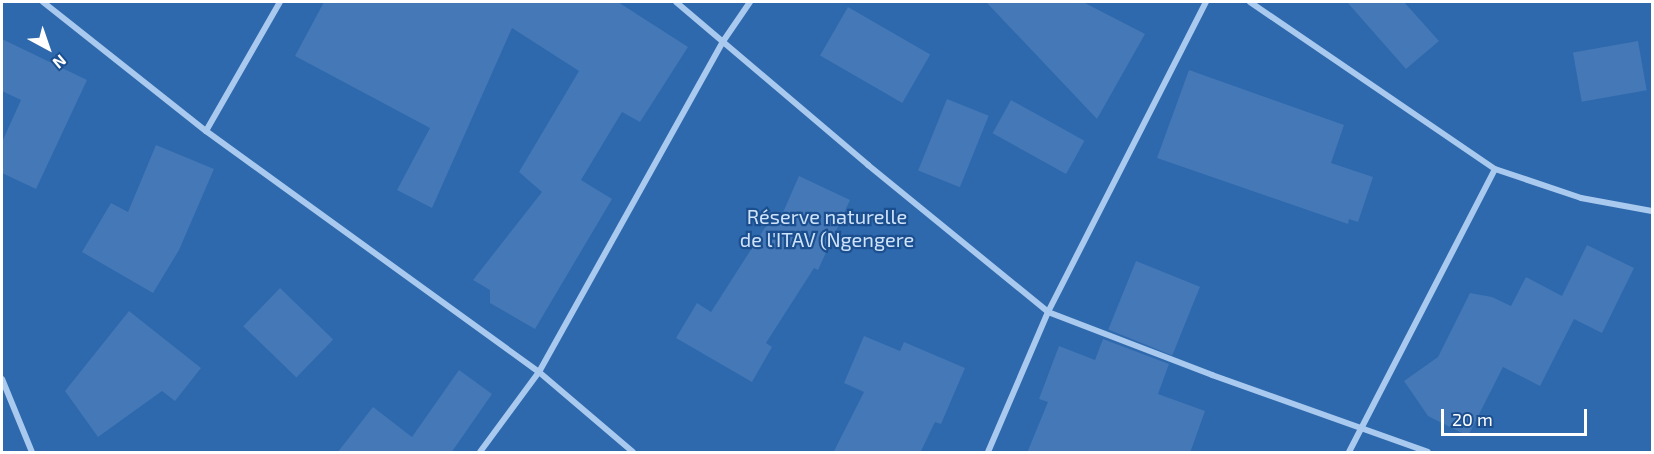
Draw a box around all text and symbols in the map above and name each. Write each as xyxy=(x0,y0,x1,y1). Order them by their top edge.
north arrow xyxy=(18,18,78,78)
text: N xyxy=(49,51,70,73)
park label: Réserve naturelle de l'ITAV (Ngengere xyxy=(739,204,915,251)
scale bar xyxy=(1444,397,1590,435)
text: 20 m xyxy=(1452,408,1493,430)

